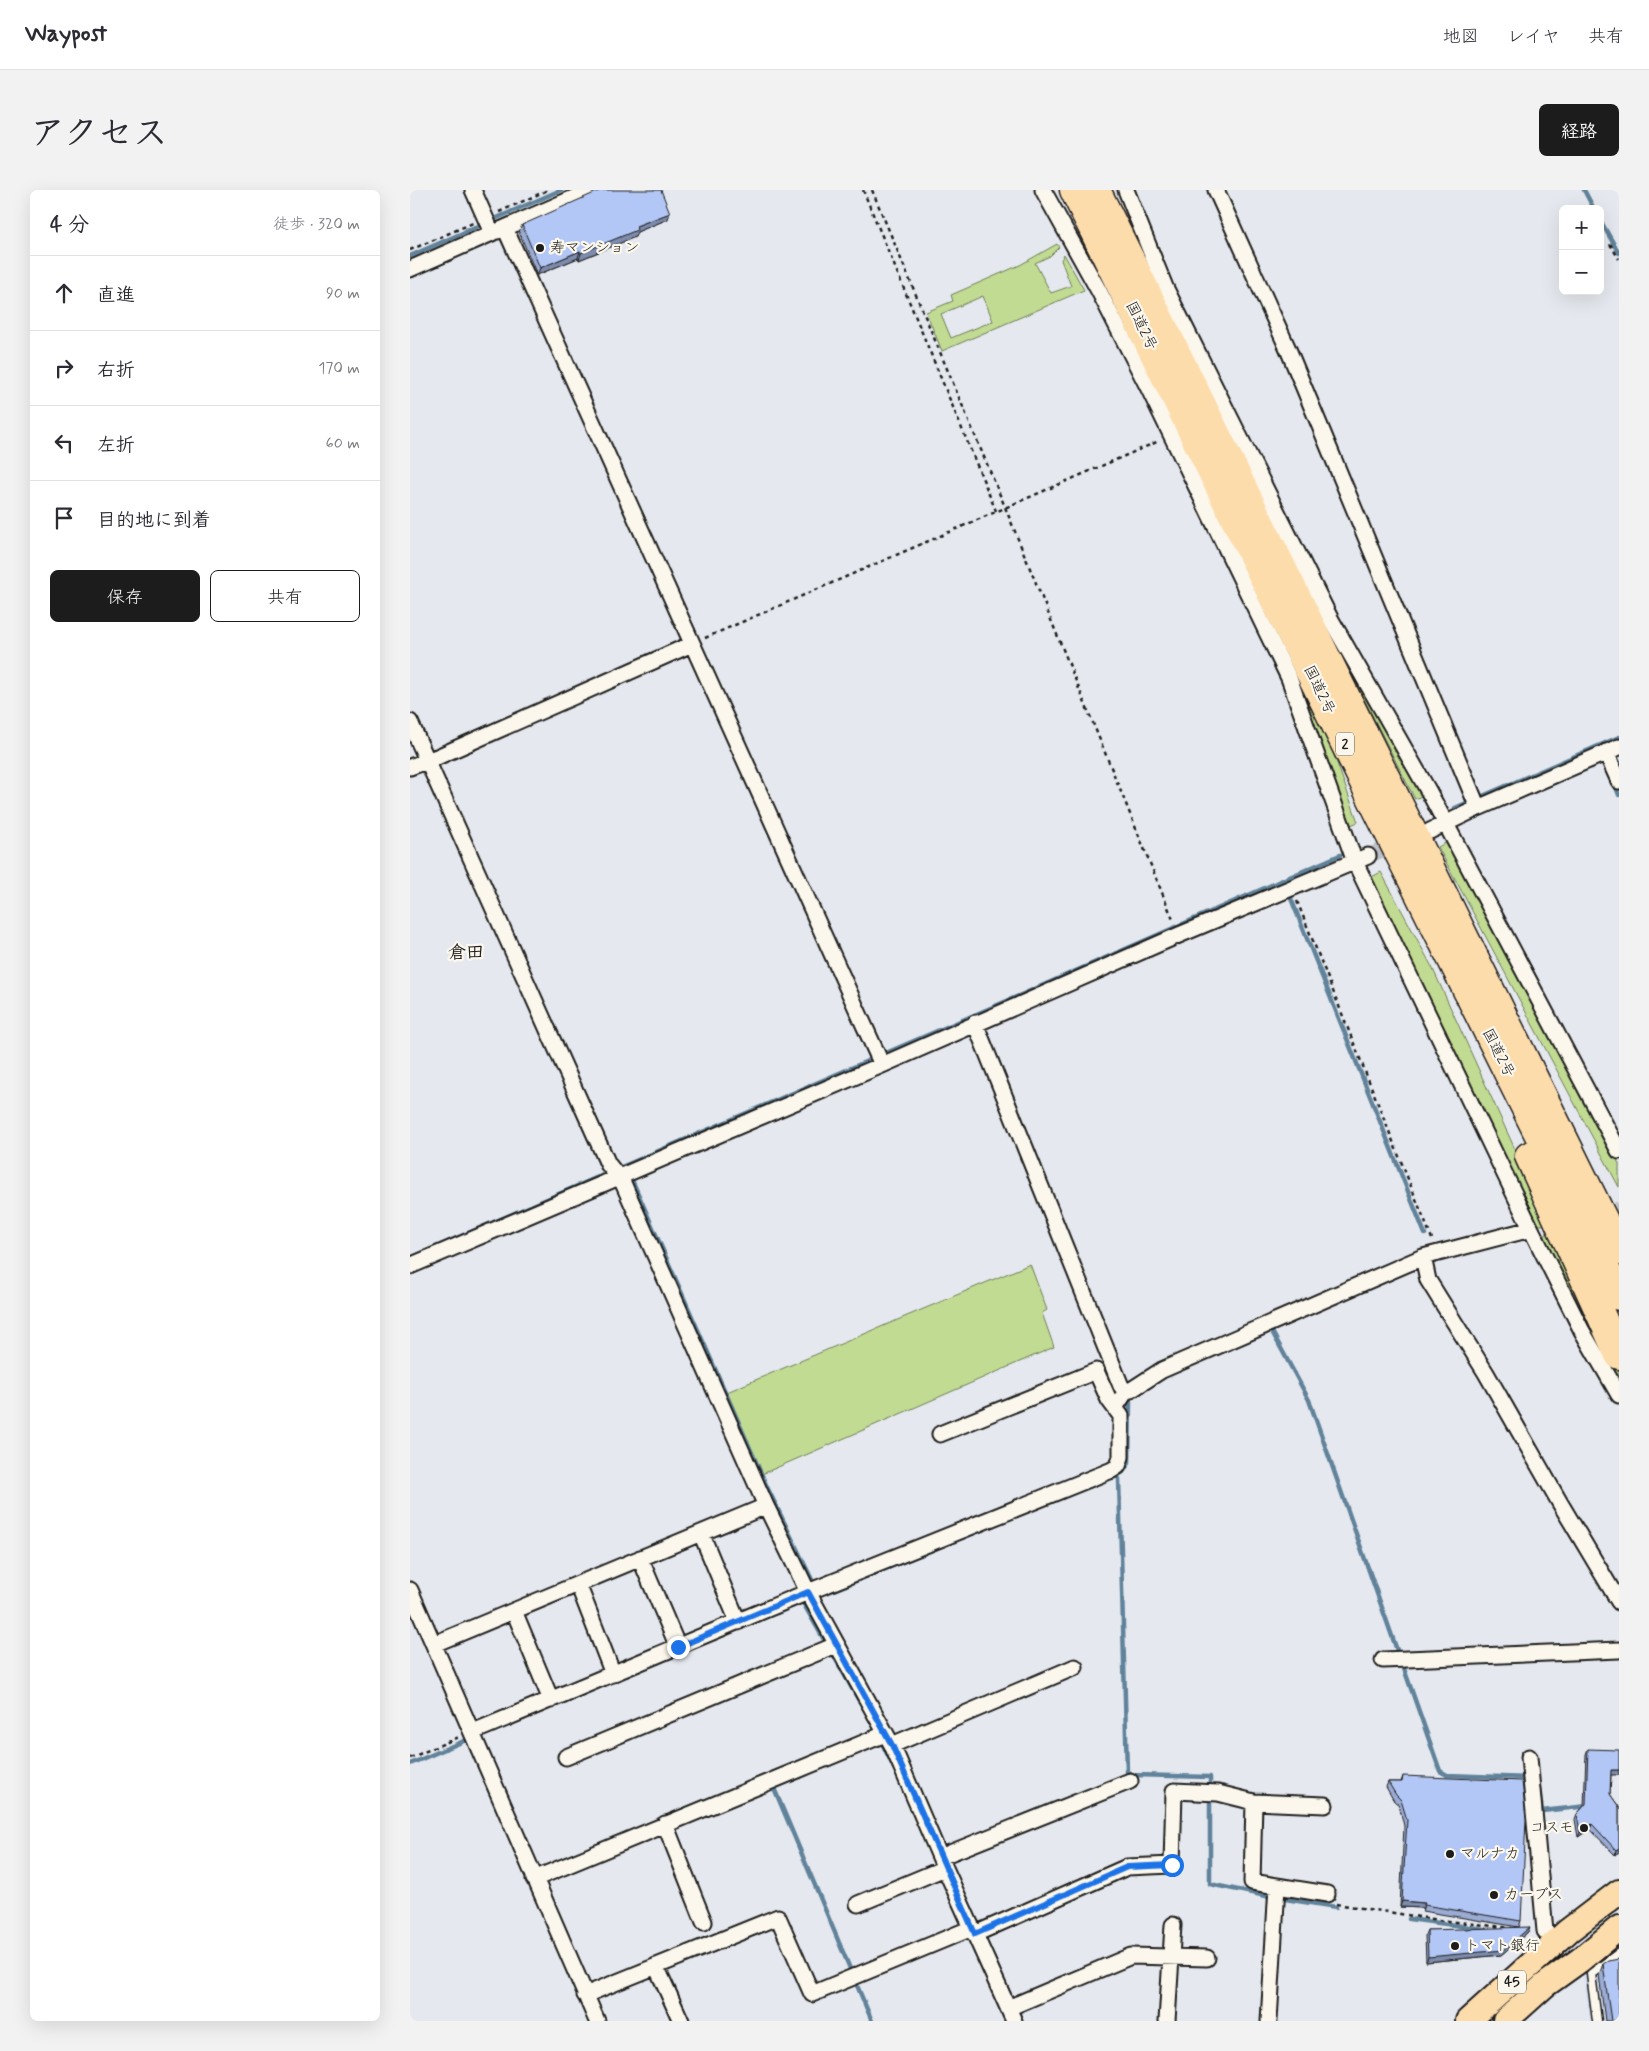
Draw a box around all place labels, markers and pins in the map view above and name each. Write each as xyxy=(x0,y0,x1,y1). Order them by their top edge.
place label: 寿マンション xyxy=(550,238,639,258)
marker: 寿マンション xyxy=(534,242,546,254)
place label: コスモ xyxy=(1530,1818,1574,1838)
marker: コスモ xyxy=(1578,1822,1590,1834)
place label: マルナカ xyxy=(1460,1844,1520,1864)
marker: マルナカ xyxy=(1444,1848,1456,1860)
place label: カーブス xyxy=(1504,1885,1563,1905)
marker: カーブス xyxy=(1488,1889,1500,1901)
place label: トマト銀行 xyxy=(1465,1936,1540,1956)
marker: トマト銀行 xyxy=(1449,1940,1461,1952)

